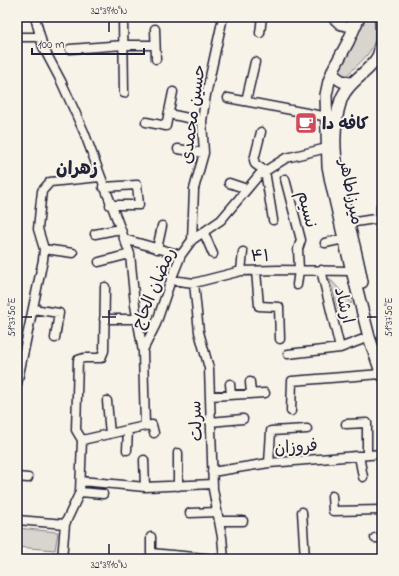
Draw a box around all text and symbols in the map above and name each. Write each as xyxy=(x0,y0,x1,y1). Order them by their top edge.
text: 32°39'10"N xyxy=(91,4,128,19)
scale bar xyxy=(32,30,144,56)
text: 100 m xyxy=(38,36,65,54)
street label: حسین محمدی xyxy=(174,63,213,166)
cafe icon: کافه دا xyxy=(293,110,319,136)
place label: کافه دا xyxy=(322,112,369,137)
street label: میرزاطاهر xyxy=(332,155,369,227)
district label: زهران xyxy=(56,157,98,183)
street label: نسیم xyxy=(290,188,323,230)
street label: رمضان الحاج xyxy=(126,244,183,333)
street label: ۴۱ xyxy=(250,244,270,269)
street label: ارشاد xyxy=(327,285,360,326)
text: 51°37'50"E xyxy=(5,297,20,337)
text: 51°37'50"E xyxy=(382,297,397,337)
street label: سرلت xyxy=(183,400,210,442)
street label: فروزان xyxy=(274,434,319,461)
text: 32°39'10"N xyxy=(91,558,128,573)

